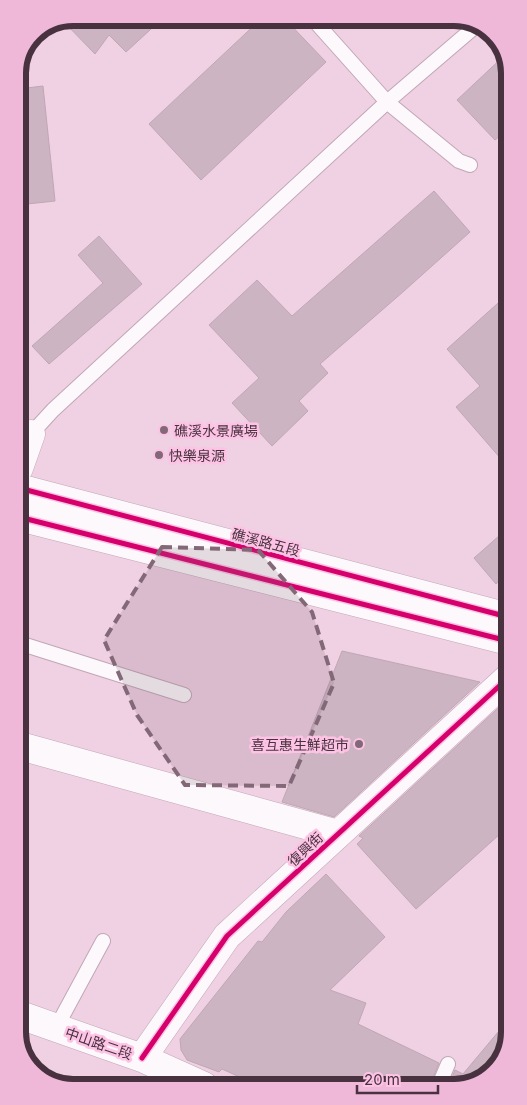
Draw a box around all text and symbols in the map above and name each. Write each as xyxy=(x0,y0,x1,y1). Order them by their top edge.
place label: 礁溪水景廣場 xyxy=(174,422,258,439)
marker: 礁溪水景廣場 xyxy=(158,424,170,436)
place label: 快樂泉源 xyxy=(169,447,225,464)
marker: 快樂泉源 xyxy=(153,449,165,461)
street label: 礁溪路五段 xyxy=(230,525,302,559)
place label: 喜互惠生鮮超市 xyxy=(251,736,349,753)
marker: 喜互惠生鮮超市 xyxy=(353,738,365,750)
street label: 復興街 xyxy=(284,828,326,870)
street label: 中山路二段 xyxy=(63,1024,135,1062)
scale bar xyxy=(357,1062,438,1094)
text: 20 m xyxy=(364,1070,400,1089)

